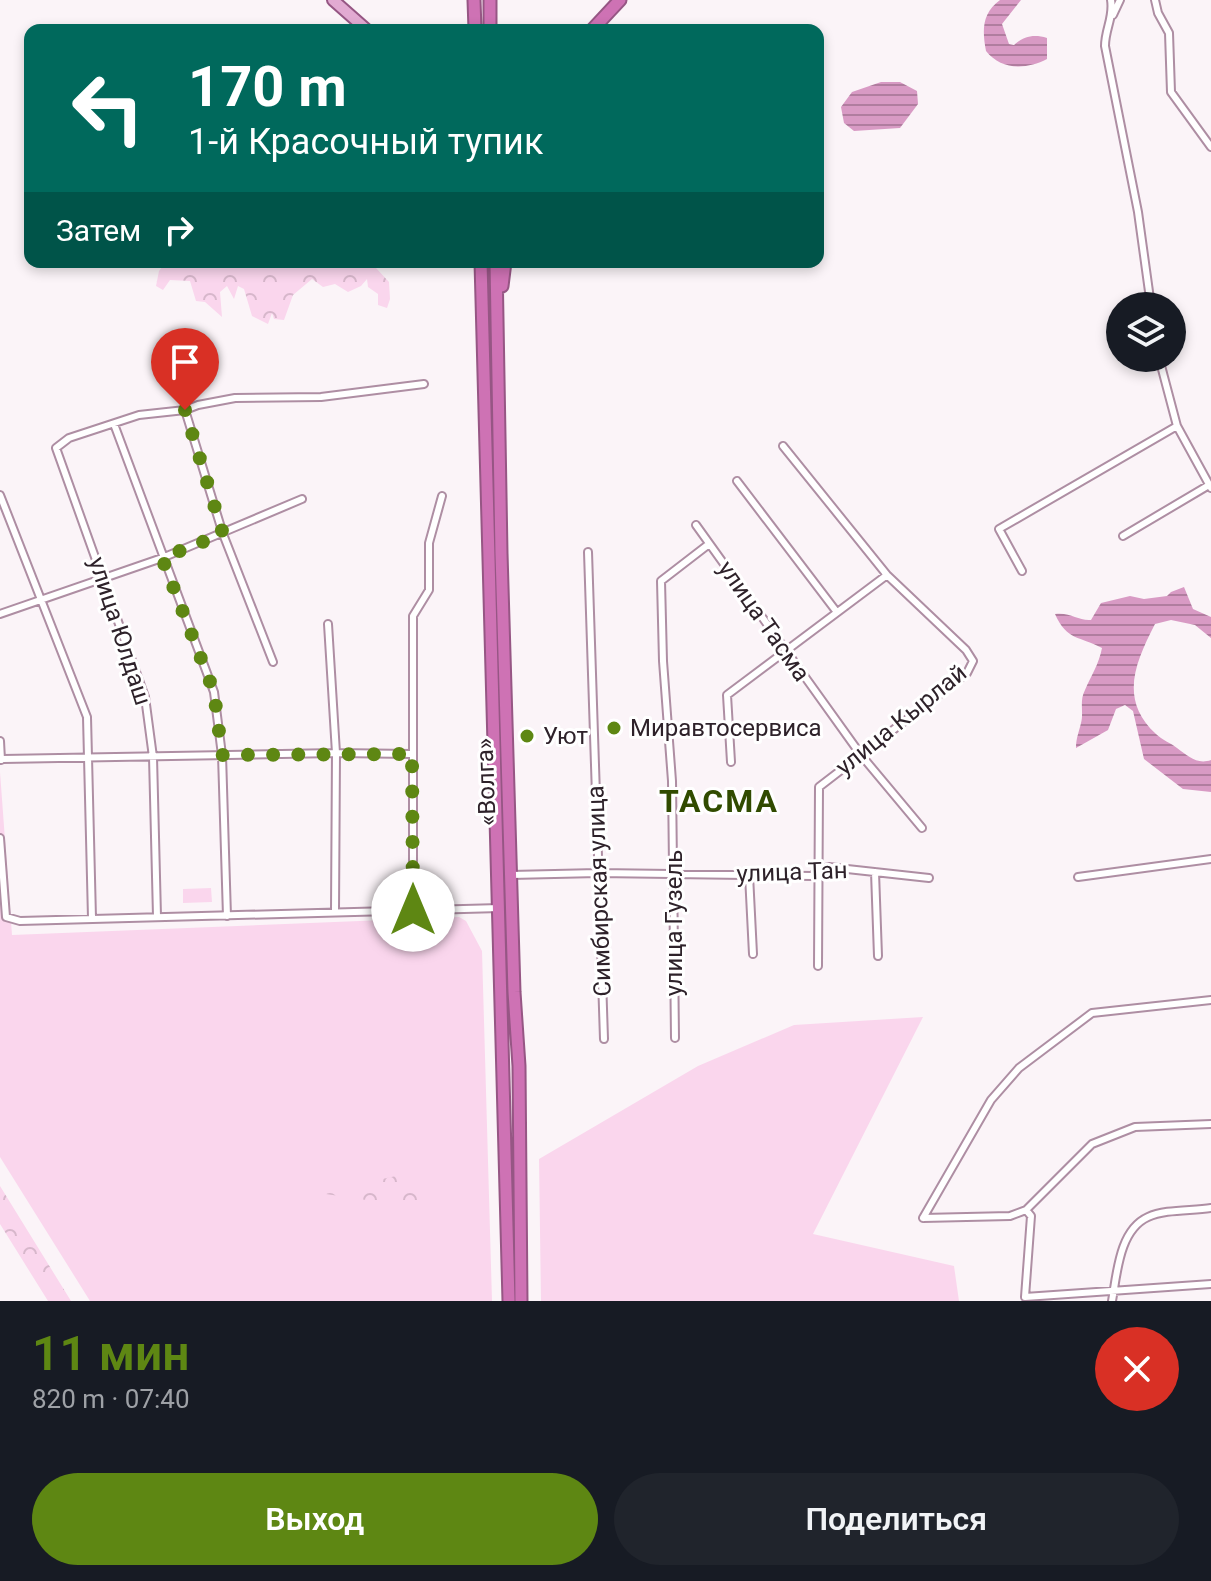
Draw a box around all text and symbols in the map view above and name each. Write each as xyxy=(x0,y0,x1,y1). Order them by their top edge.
text: 170 m xyxy=(188,54,347,120)
icon: left xyxy=(56,56,160,160)
text: 1-й Красочный тупик xyxy=(188,121,543,163)
icon: right xyxy=(157,208,201,252)
text: Затем xyxy=(56,213,141,248)
map controls xyxy=(1106,292,1186,372)
button: layers xyxy=(1106,292,1186,372)
pin xyxy=(151,328,219,410)
icon: arrive xyxy=(163,340,207,384)
street label: улица Юлдаш xyxy=(83,553,157,709)
street label: улица Тасма xyxy=(712,555,816,687)
street label: улица Кырлай xyxy=(830,659,972,781)
place label: Миравтосервиса xyxy=(630,714,822,742)
marker: Миравтосервиса xyxy=(605,719,623,737)
place label: Уют xyxy=(543,722,588,750)
marker: Уют xyxy=(518,727,536,745)
street label: «Волга» xyxy=(470,738,502,826)
district label: ТАСМА xyxy=(659,782,779,820)
street label: Симбирская улица xyxy=(581,785,617,997)
street label: улица Гузель xyxy=(660,850,688,996)
street label: улица Тан xyxy=(736,856,848,888)
position arrow xyxy=(371,868,455,952)
text: 11 мин xyxy=(32,1325,190,1382)
button: close xyxy=(1095,1327,1179,1411)
text: 820 m · 07:40 xyxy=(32,1384,190,1414)
button: Выход xyxy=(32,1473,598,1565)
button: Поделиться xyxy=(614,1473,1179,1565)

